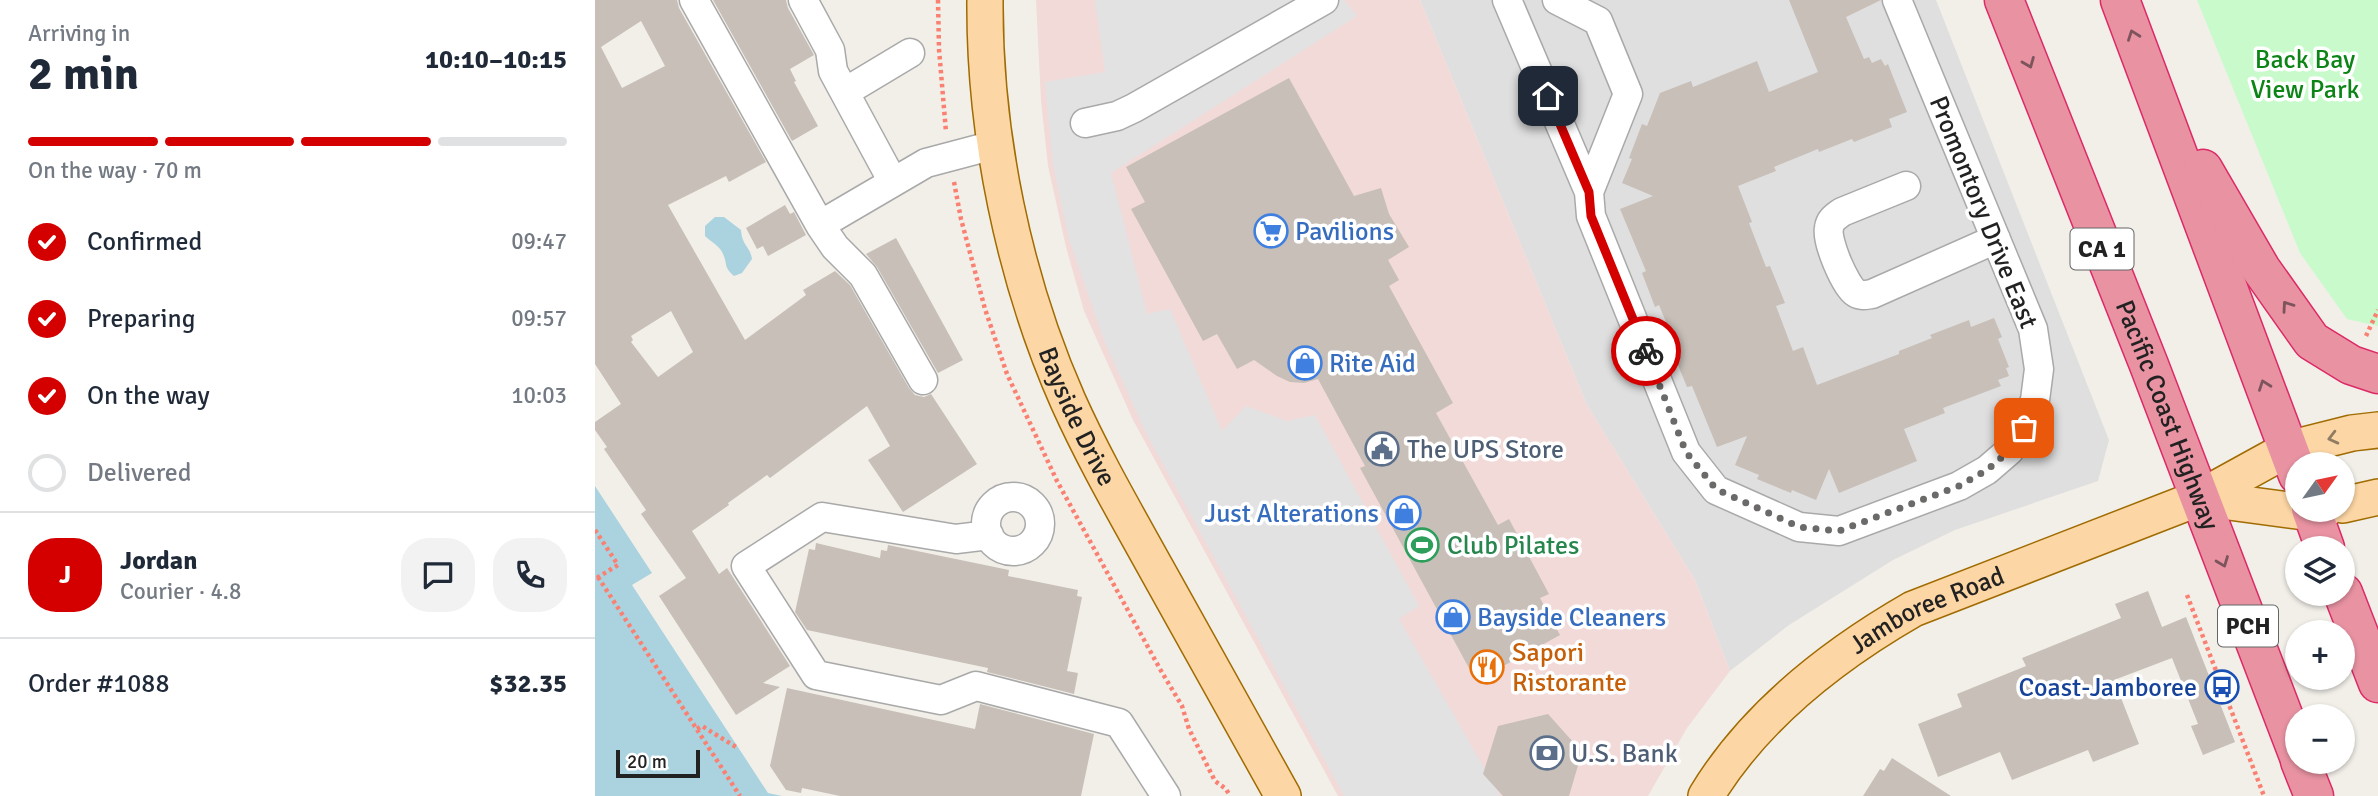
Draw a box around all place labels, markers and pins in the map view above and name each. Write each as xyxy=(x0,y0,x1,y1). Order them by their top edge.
pin xyxy=(1518,66,1578,126)
supermarket icon: Pavilions xyxy=(1252,212,1290,250)
place label: Pavilions xyxy=(1295,216,1394,248)
shop icon: Rite Aid xyxy=(1286,344,1324,382)
place label: Rite Aid xyxy=(1329,348,1416,380)
pin xyxy=(1994,398,2054,458)
public building icon: The UPS Store xyxy=(1363,430,1401,468)
place label: The UPS Store xyxy=(1407,434,1564,466)
shop icon: Just Alterations xyxy=(1385,494,1423,532)
place label: Just Alterations xyxy=(1204,498,1379,530)
sports icon: Club Pilates xyxy=(1403,526,1441,564)
place label: Club Pilates xyxy=(1447,530,1579,562)
shop icon: Bayside Cleaners xyxy=(1434,598,1472,636)
place label: Bayside Cleaners xyxy=(1477,602,1666,634)
place label: Sapori Ristorante xyxy=(1512,637,1627,699)
restaurant icon: Sapori Ristorante xyxy=(1468,648,1506,686)
bus stop icon: Coast-Jamboree xyxy=(2203,668,2241,706)
place label: Coast-Jamboree xyxy=(2019,672,2197,704)
bank icon: U.S. Bank xyxy=(1528,734,1566,772)
place label: U.S. Bank xyxy=(1571,738,1678,770)

